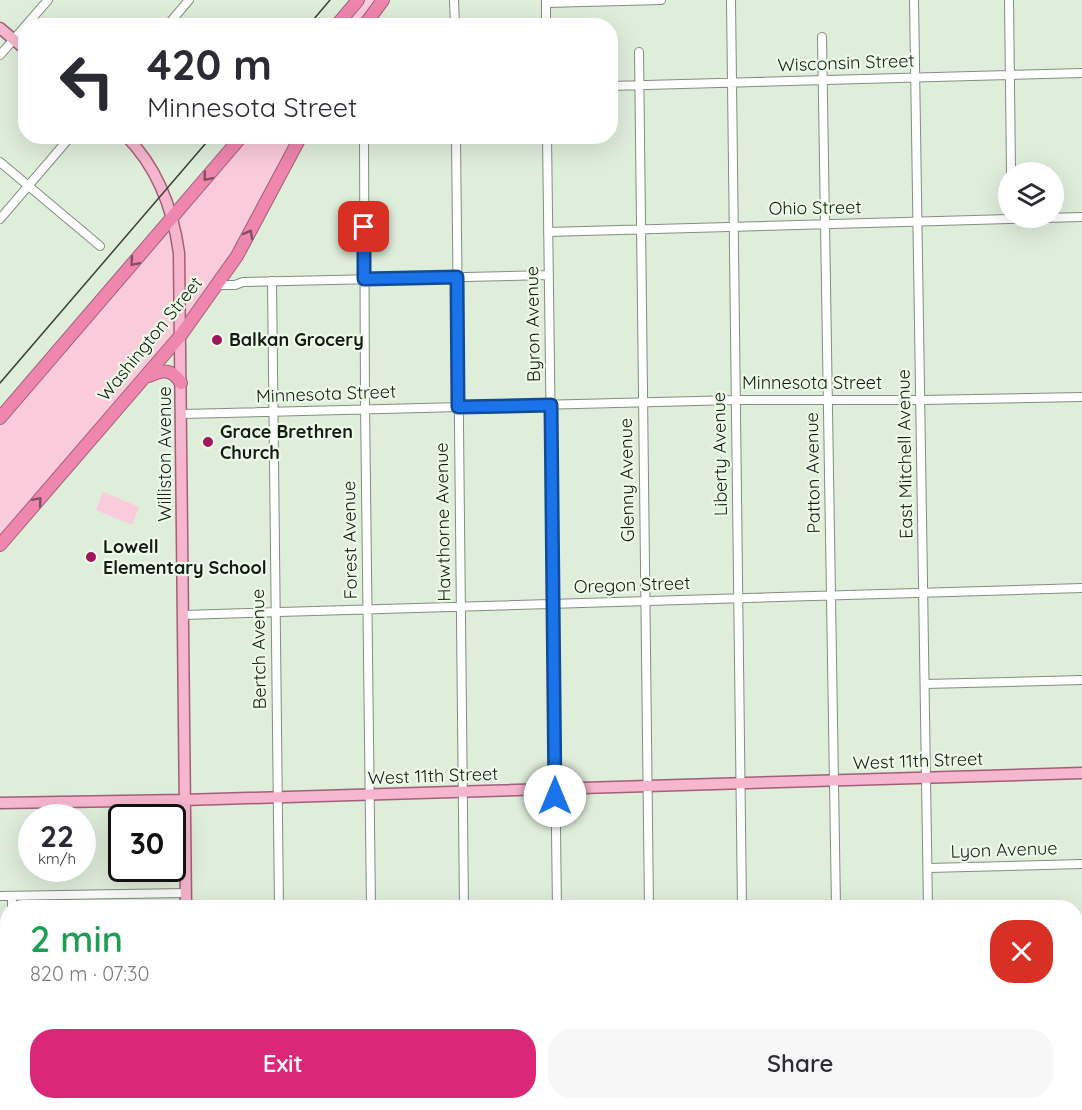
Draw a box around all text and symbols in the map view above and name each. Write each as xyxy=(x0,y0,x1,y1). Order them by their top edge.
text: 420 m xyxy=(147,38,272,91)
icon: left xyxy=(48,42,126,120)
street label: Wisconsin Street xyxy=(777,49,915,76)
text: Minnesota Street xyxy=(147,90,357,124)
map controls xyxy=(998,162,1064,228)
button: layers xyxy=(998,162,1064,228)
one-way arrow xyxy=(203,170,214,181)
street label: Ohio Street xyxy=(768,195,862,220)
pin xyxy=(338,201,389,252)
icon: arrive xyxy=(347,210,380,243)
one-way arrow xyxy=(241,230,253,241)
one-way arrow xyxy=(130,255,141,266)
street label: Byron Avenue xyxy=(520,266,545,382)
street label: Washington Street xyxy=(92,272,207,406)
place label: Balkan Grocery xyxy=(229,328,364,351)
marker: Balkan Grocery xyxy=(210,333,224,347)
street label: East Mitchell Avenue xyxy=(892,369,917,539)
street label: Minnesota Street xyxy=(742,371,882,394)
street label: Minnesota Street xyxy=(256,380,396,407)
street label: Williston Avenue xyxy=(153,386,176,522)
street label: Liberty Avenue xyxy=(707,392,732,516)
street label: Patton Avenue xyxy=(800,412,825,534)
street label: Glenny Avenue xyxy=(614,418,639,542)
place label: Grace Brethren Church xyxy=(220,420,353,464)
marker: Grace Brethren Church xyxy=(201,435,215,449)
street label: Hawthorne Avenue xyxy=(430,442,455,602)
street label: Forest Avenue xyxy=(337,481,362,599)
one-way arrow xyxy=(31,497,42,508)
place label: Lowell Elementary School xyxy=(103,535,267,579)
marker: Lowell Elementary School xyxy=(84,550,98,564)
street label: Oregon Street xyxy=(573,571,691,598)
street label: Bertch Avenue xyxy=(246,588,271,710)
street label: West 11th Street xyxy=(852,747,984,774)
street label: West 11th Street xyxy=(367,762,499,789)
position arrow xyxy=(523,764,587,828)
speed limit sign: 30 xyxy=(108,804,186,882)
text: 22 xyxy=(40,817,74,855)
street label: Lyon Avenue xyxy=(950,836,1058,863)
text: km/h xyxy=(38,849,76,868)
text: 2 min xyxy=(30,916,123,961)
button: close xyxy=(990,920,1053,983)
text: 820 m · 07:30 xyxy=(30,961,149,986)
button: Exit xyxy=(30,1029,536,1098)
button: Share xyxy=(548,1029,1053,1098)

